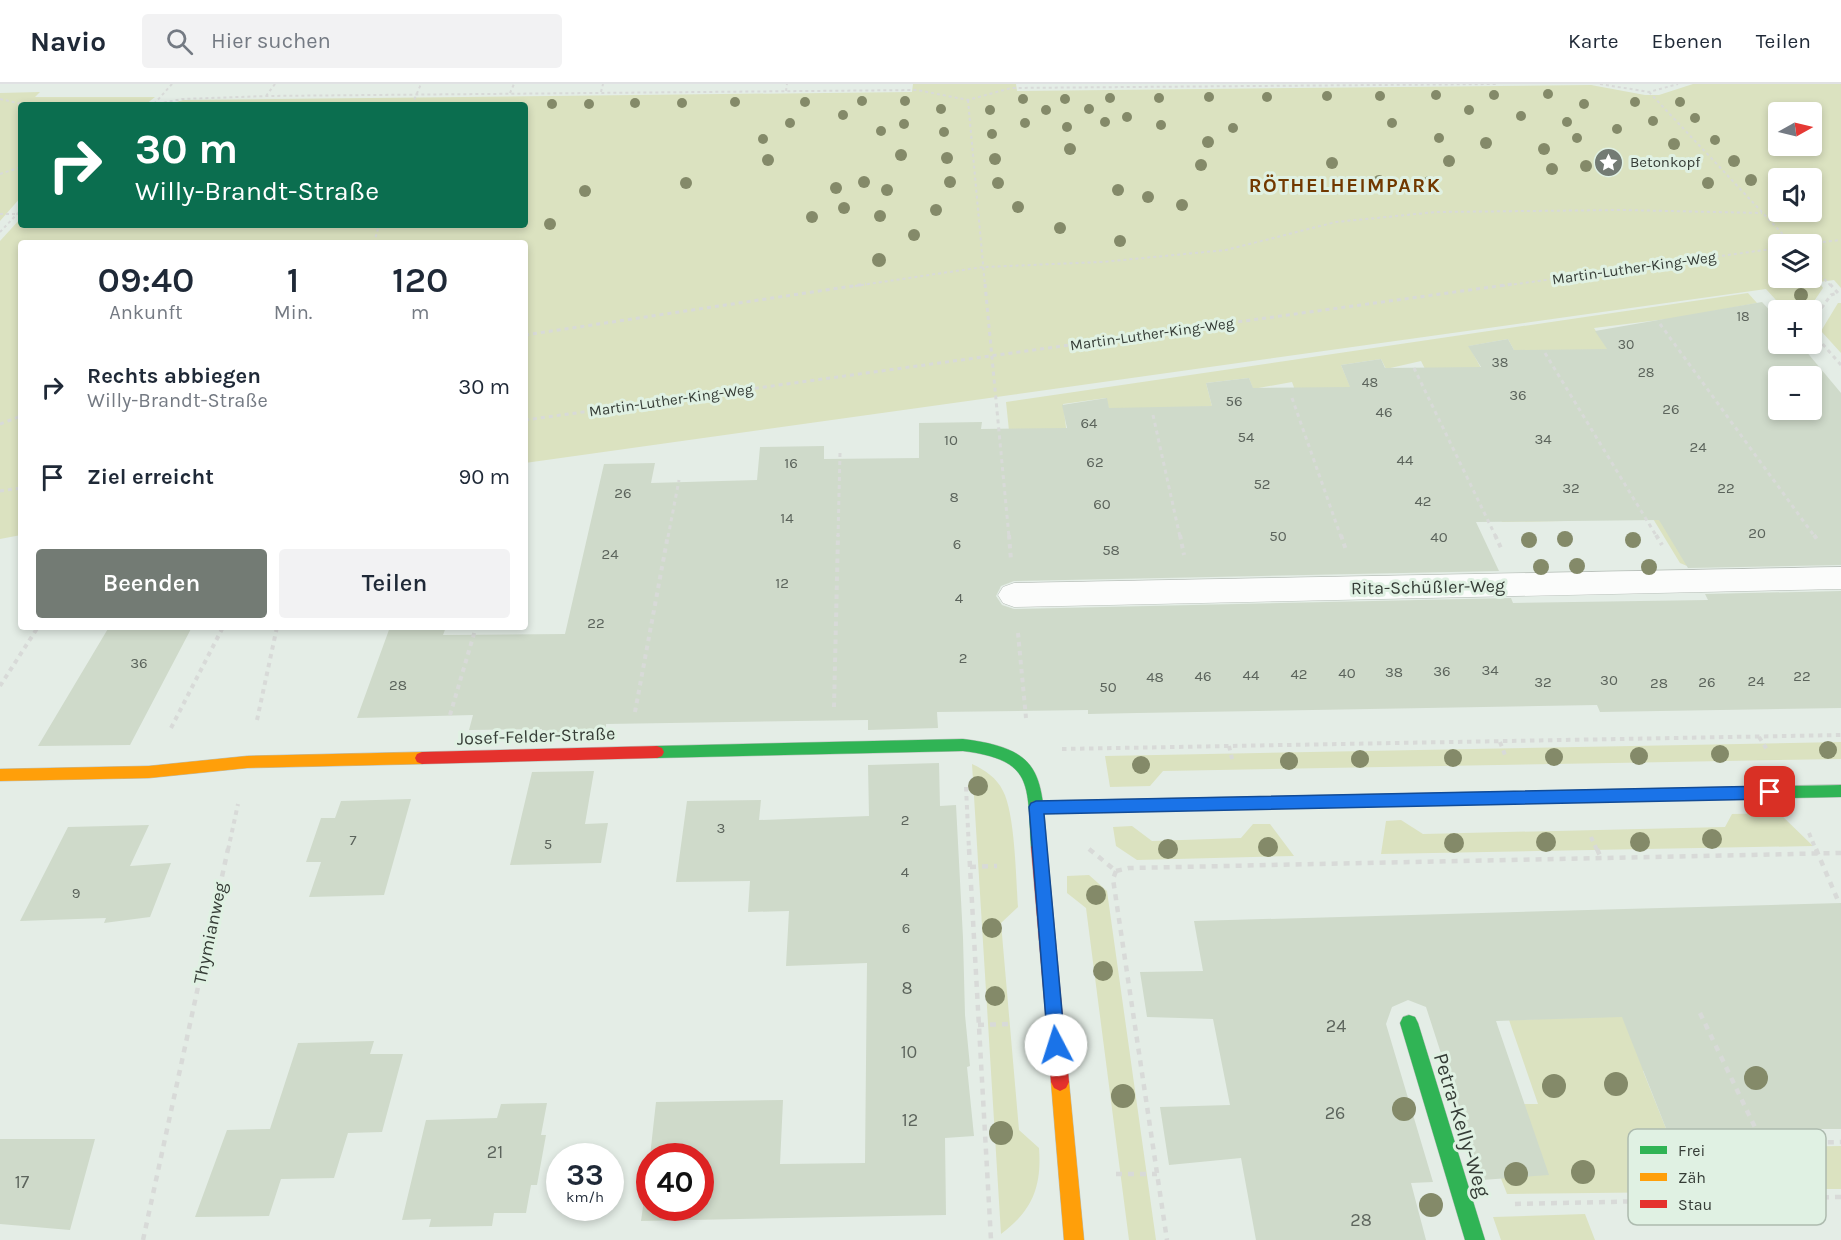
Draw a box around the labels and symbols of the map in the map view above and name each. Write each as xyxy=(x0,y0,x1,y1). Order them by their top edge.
north arrow xyxy=(1768,102,1822,156)
place icon: Betonkopf xyxy=(1593,146,1625,178)
place label: Betonkopf xyxy=(1630,153,1701,171)
district label: RÖTHELHEIMPARK xyxy=(1249,174,1441,197)
street label: Martin-Luther-King-Weg xyxy=(1551,248,1718,288)
house number: 18 xyxy=(1736,308,1750,325)
street label: Martin-Luther-King-Weg xyxy=(1069,314,1236,354)
house number: 30 xyxy=(1618,336,1634,353)
house number: 38 xyxy=(1492,354,1508,371)
house number: 28 xyxy=(1638,364,1654,381)
house number: 48 xyxy=(1362,374,1378,391)
street label: Martin-Luther-King-Weg xyxy=(588,380,755,420)
house number: 36 xyxy=(1509,386,1527,404)
house number: 56 xyxy=(1225,392,1243,410)
house number: 26 xyxy=(1662,400,1680,418)
house number: 46 xyxy=(1376,403,1392,421)
house number: 64 xyxy=(1081,414,1098,432)
house number: 54 xyxy=(1238,428,1255,446)
house number: 34 xyxy=(1534,430,1552,448)
house number: 10 xyxy=(944,431,958,449)
house number: 24 xyxy=(1689,438,1707,456)
house number: 44 xyxy=(1397,451,1414,469)
house number: 62 xyxy=(1086,453,1104,471)
house number: 16 xyxy=(784,454,798,472)
house number: 52 xyxy=(1253,475,1271,493)
house number: 32 xyxy=(1562,479,1580,497)
house number: 22 xyxy=(1717,479,1735,497)
house number: 26 xyxy=(614,484,632,502)
house number: 8 xyxy=(949,488,959,506)
house number: 42 xyxy=(1414,492,1432,510)
house number: 60 xyxy=(1093,495,1111,513)
house number: 14 xyxy=(780,509,794,527)
house number: 20 xyxy=(1748,524,1766,542)
house number: 50 xyxy=(1269,527,1287,545)
house number: 40 xyxy=(1430,528,1448,546)
house number: 6 xyxy=(953,535,961,553)
house number: 58 xyxy=(1102,541,1120,559)
house number: 24 xyxy=(601,545,619,563)
house number: 12 xyxy=(775,574,789,592)
street label: Rita-Schüßler-Weg xyxy=(1351,575,1505,599)
house number: 4 xyxy=(955,589,964,607)
house number: 22 xyxy=(587,614,605,632)
house number: 2 xyxy=(959,649,967,667)
house number: 36 xyxy=(130,654,148,672)
house number: 34 xyxy=(1481,661,1499,679)
house number: 36 xyxy=(1433,662,1451,680)
house number: 38 xyxy=(1385,663,1403,681)
house number: 40 xyxy=(1338,664,1356,682)
house number: 42 xyxy=(1290,665,1308,683)
house number: 44 xyxy=(1243,666,1260,684)
house number: 46 xyxy=(1195,667,1211,685)
house number: 22 xyxy=(1793,667,1811,685)
house number: 48 xyxy=(1146,668,1164,686)
house number: 30 xyxy=(1600,671,1618,689)
house number: 24 xyxy=(1747,672,1765,690)
house number: 32 xyxy=(1534,673,1552,691)
house number: 26 xyxy=(1698,673,1716,691)
house number: 28 xyxy=(1650,674,1668,692)
house number: 28 xyxy=(389,676,407,694)
house number: 50 xyxy=(1099,678,1117,696)
street label: Josef-Felder-Straße xyxy=(456,722,616,750)
pin xyxy=(1744,766,1795,817)
house number: 2 xyxy=(901,811,909,829)
house number: 3 xyxy=(717,819,725,837)
house number: 7 xyxy=(349,831,357,849)
house number: 5 xyxy=(544,835,552,853)
house number: 4 xyxy=(901,863,910,881)
street label: Thymianweg xyxy=(188,880,232,986)
house number: 9 xyxy=(72,884,80,902)
house number: 6 xyxy=(902,919,910,937)
house number: 8 xyxy=(901,977,913,999)
position arrow xyxy=(1024,1013,1088,1077)
house number: 24 xyxy=(1326,1015,1346,1037)
house number: 10 xyxy=(901,1041,917,1063)
street label: Petra-Kelly-Weg xyxy=(1429,1050,1495,1200)
house number: 26 xyxy=(1325,1102,1345,1124)
house number: 12 xyxy=(902,1109,918,1131)
legend xyxy=(1628,1129,1826,1225)
house number: 21 xyxy=(487,1141,503,1163)
text: Frei xyxy=(1678,1141,1705,1160)
speed limit sign: 40 xyxy=(636,1143,714,1221)
text: Zäh xyxy=(1678,1168,1706,1187)
house number: 17 xyxy=(15,1171,30,1193)
text: Stau xyxy=(1678,1195,1712,1214)
house number: 28 xyxy=(1350,1209,1372,1231)

